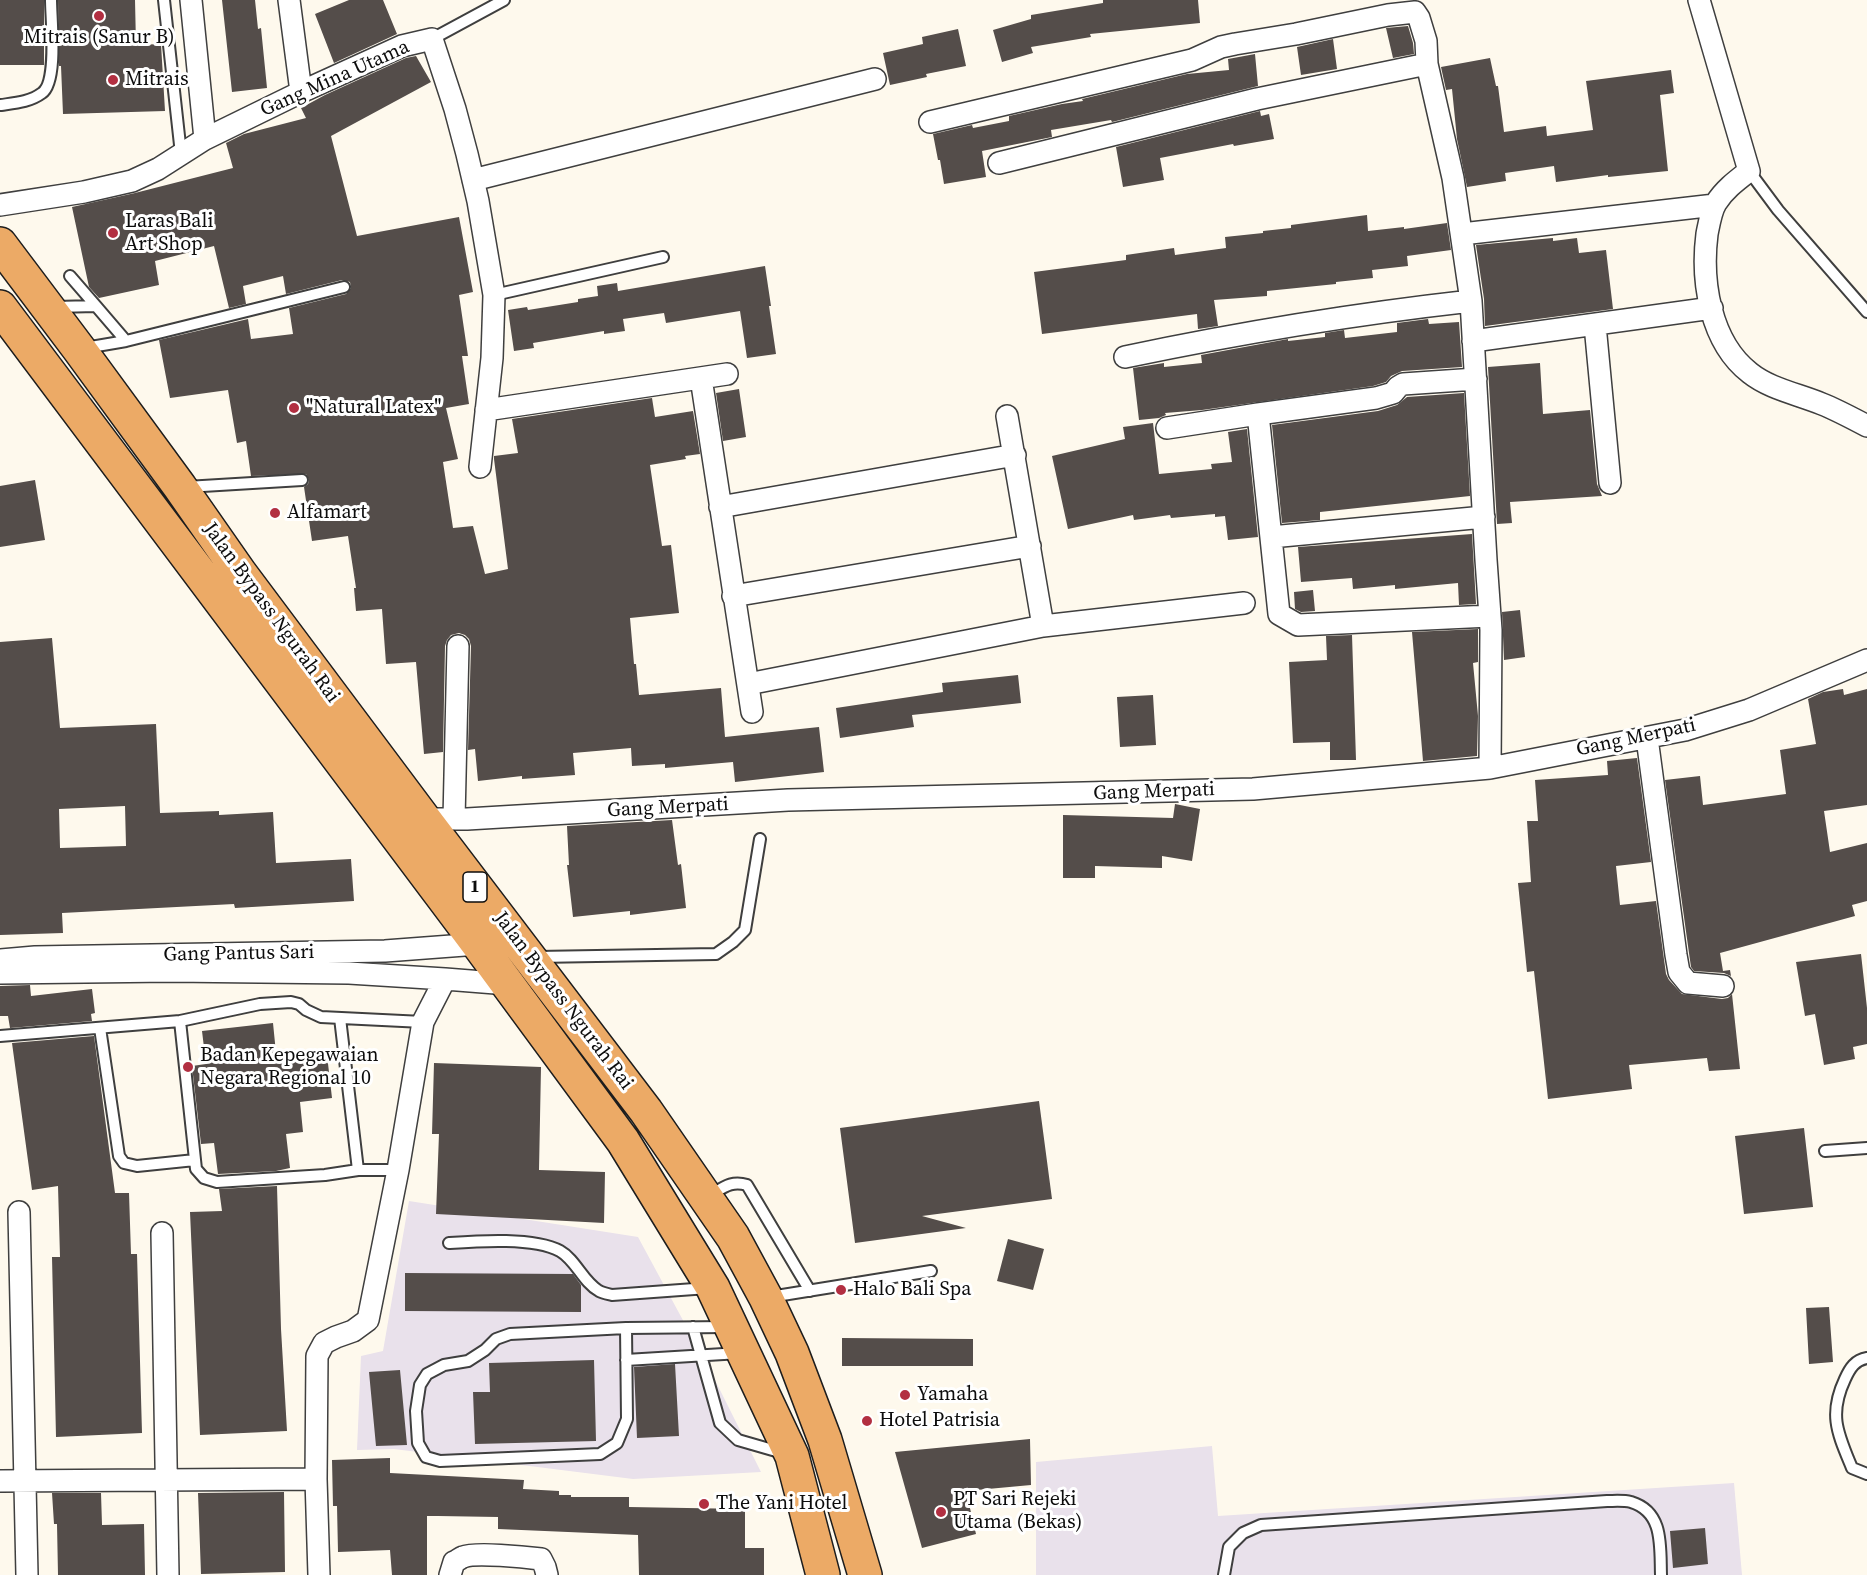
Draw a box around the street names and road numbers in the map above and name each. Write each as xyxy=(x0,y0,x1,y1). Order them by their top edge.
street label: Gang Mina Utama xyxy=(257,35,413,123)
street label: Jalan Bypass Ngurah Rai xyxy=(198,518,344,708)
street label: Gang Merpati xyxy=(1574,714,1698,762)
street label: Gang Merpati xyxy=(1093,778,1215,806)
street label: Gang Merpati xyxy=(607,793,729,823)
road number: 1 xyxy=(463,872,487,902)
street label: Jalan Bypass Ngurah Rai xyxy=(488,907,638,1095)
street label: Gang Pantus Sari xyxy=(163,941,315,967)

